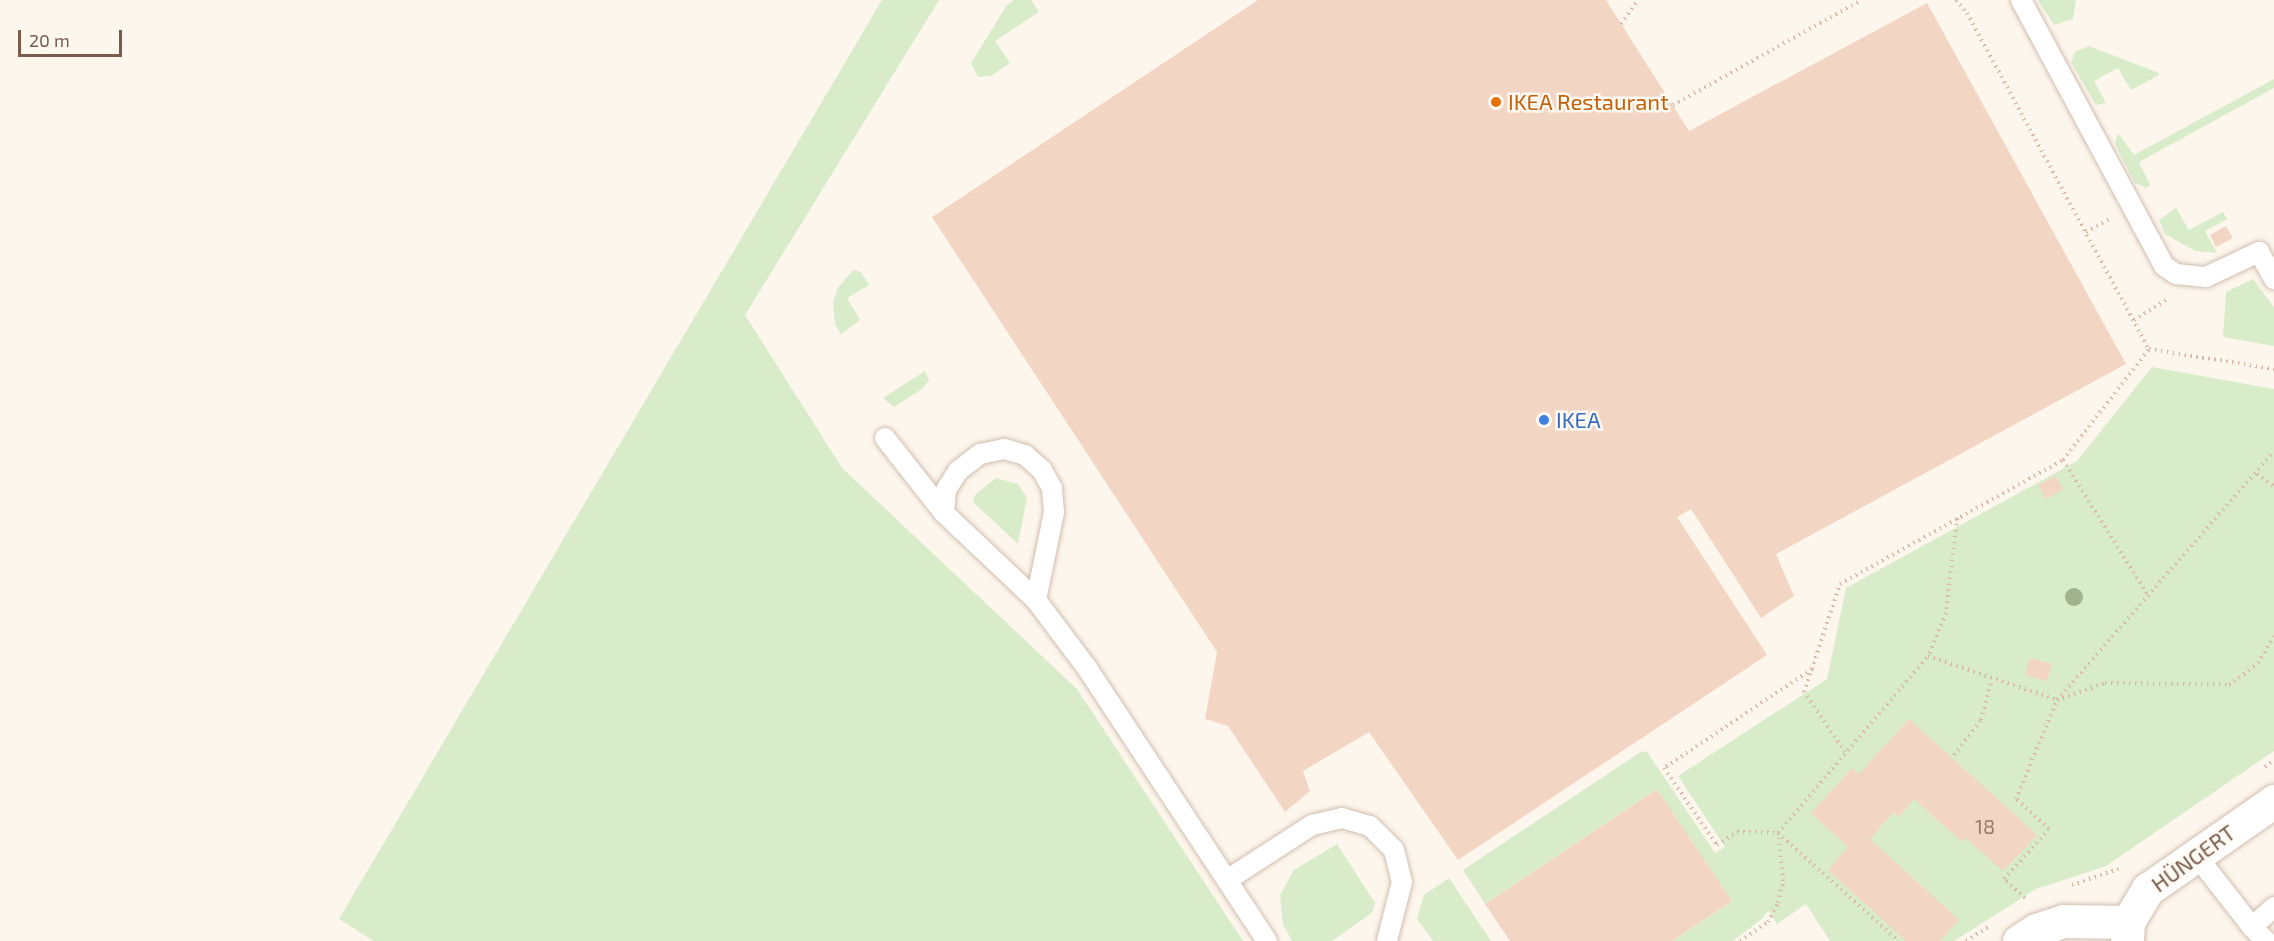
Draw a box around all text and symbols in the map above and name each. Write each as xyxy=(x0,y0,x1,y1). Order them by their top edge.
scale bar xyxy=(21,18,124,56)
text: 20 m xyxy=(29,29,70,51)
place label: IKEA Restaurant xyxy=(1508,89,1669,115)
marker: IKEA Restaurant xyxy=(1489,95,1503,109)
place label: IKEA xyxy=(1556,407,1601,433)
marker: IKEA xyxy=(1537,413,1551,427)
house number: 18 xyxy=(1975,814,1995,838)
street label: HÜNGERT xyxy=(2146,819,2240,897)

